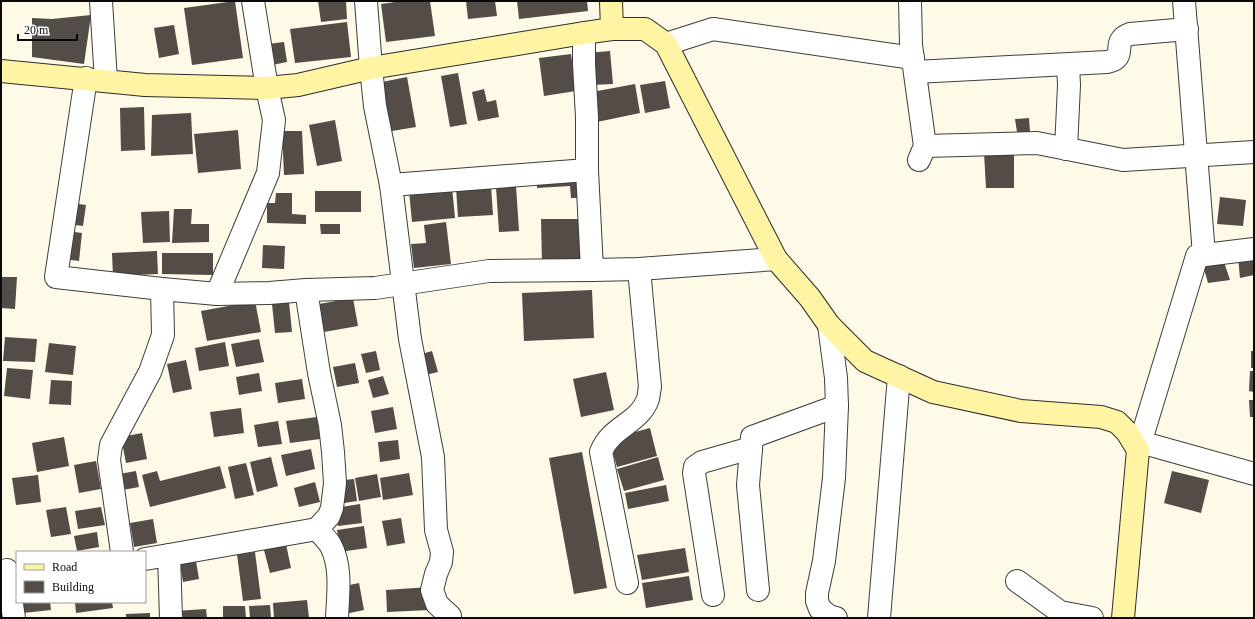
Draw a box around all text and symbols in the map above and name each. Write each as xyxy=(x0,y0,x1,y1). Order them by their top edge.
scale bar xyxy=(18,16,77,42)
text: 20 m xyxy=(24,23,49,37)
legend xyxy=(16,551,146,603)
text: Road xyxy=(52,560,77,574)
text: Building xyxy=(52,580,94,594)

